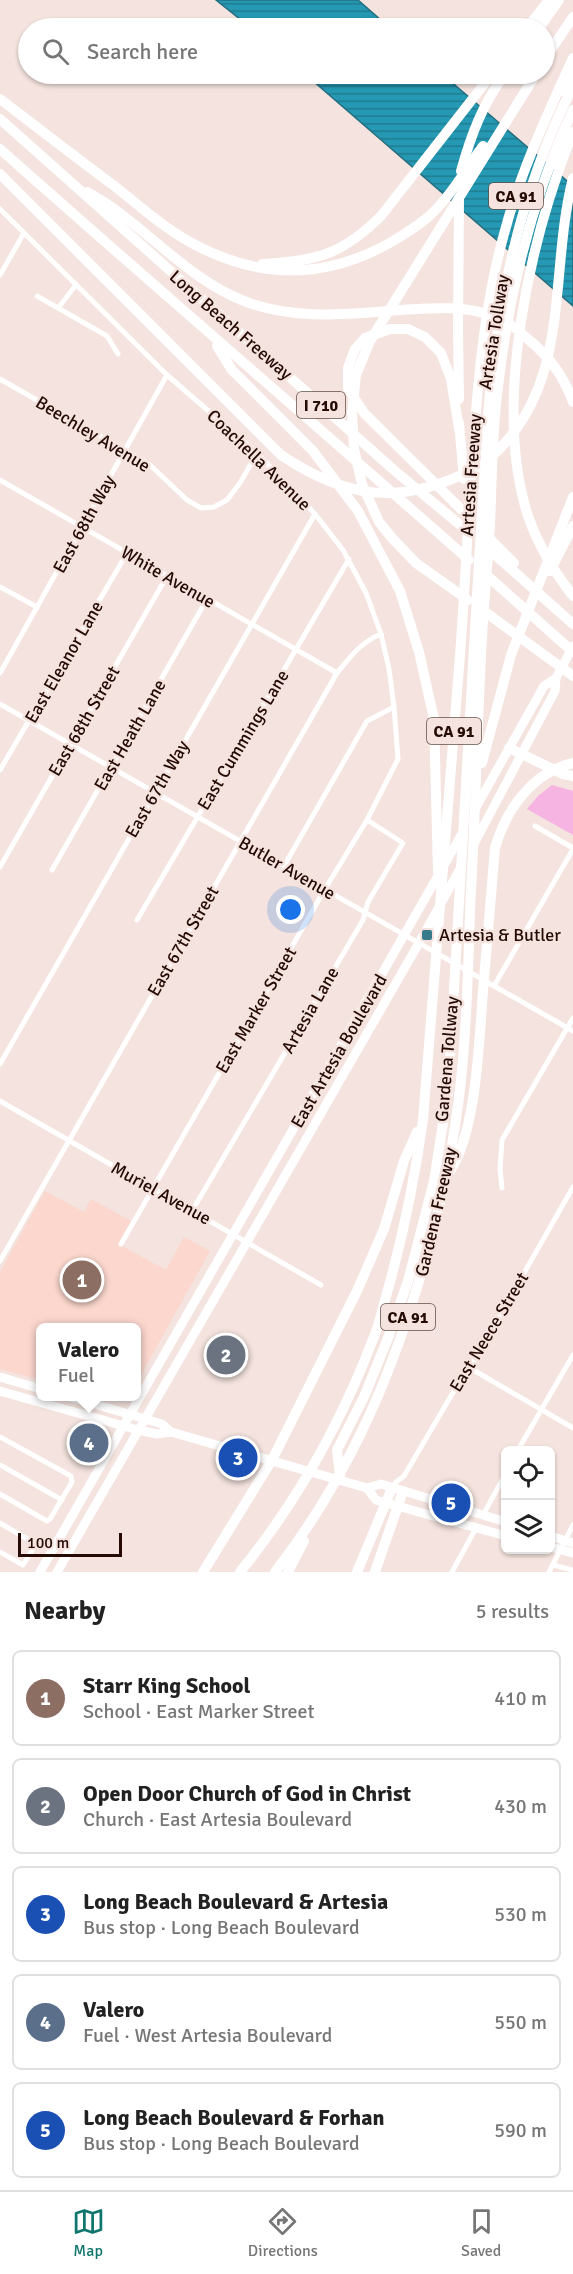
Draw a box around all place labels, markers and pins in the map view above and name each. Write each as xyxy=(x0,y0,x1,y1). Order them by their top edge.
place label: Artesia & Butler xyxy=(439,924,561,946)
marker: Artesia & Butler xyxy=(420,928,434,942)
pin: 1 xyxy=(62,1258,101,1302)
pin: 2 xyxy=(206,1332,246,1378)
pin: 4 xyxy=(70,1420,109,1466)
pin: 3 xyxy=(218,1436,258,1480)
pin: 5 xyxy=(432,1480,470,1526)

